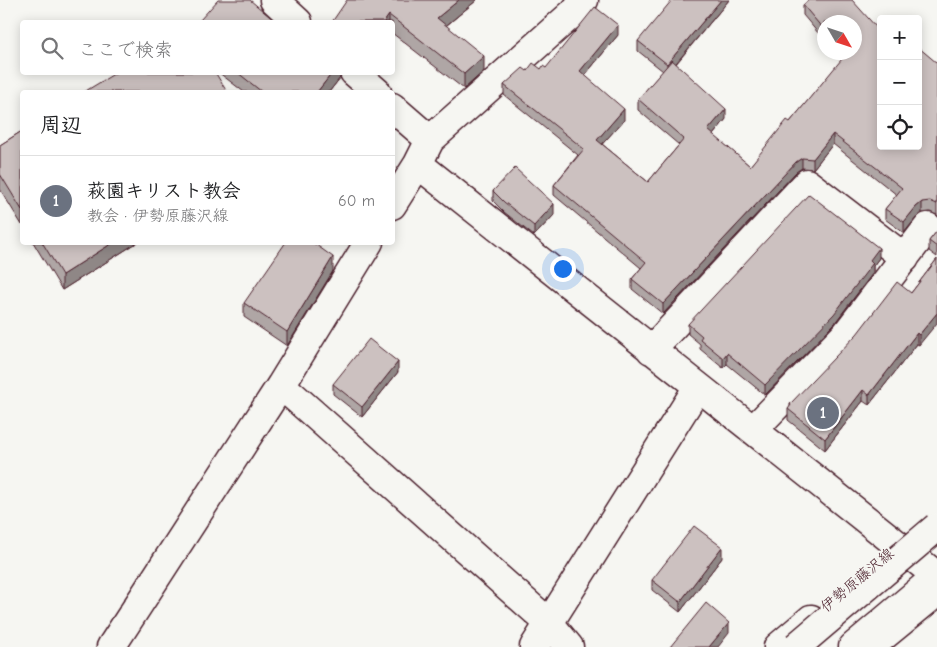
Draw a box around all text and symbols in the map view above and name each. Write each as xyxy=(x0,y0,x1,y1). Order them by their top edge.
north arrow xyxy=(817,15,862,60)
map controls xyxy=(877,15,922,150)
button: + xyxy=(877,15,922,60)
search box xyxy=(20,20,395,75)
icon: search xyxy=(38,34,66,62)
text: ここで検索 xyxy=(78,39,173,61)
button: − xyxy=(877,60,922,105)
button: locate xyxy=(877,105,922,150)
text: 周辺 xyxy=(40,113,82,137)
text: 萩園キリスト教会 xyxy=(87,180,241,202)
text: 1 xyxy=(53,192,59,210)
text: 60 m xyxy=(338,192,375,210)
text: 教会 · 伊勢原藤沢線 xyxy=(87,207,229,225)
your location xyxy=(550,256,576,282)
pin: 1 xyxy=(807,394,839,432)
street label: 伊勢原藤沢線 xyxy=(817,544,897,616)

